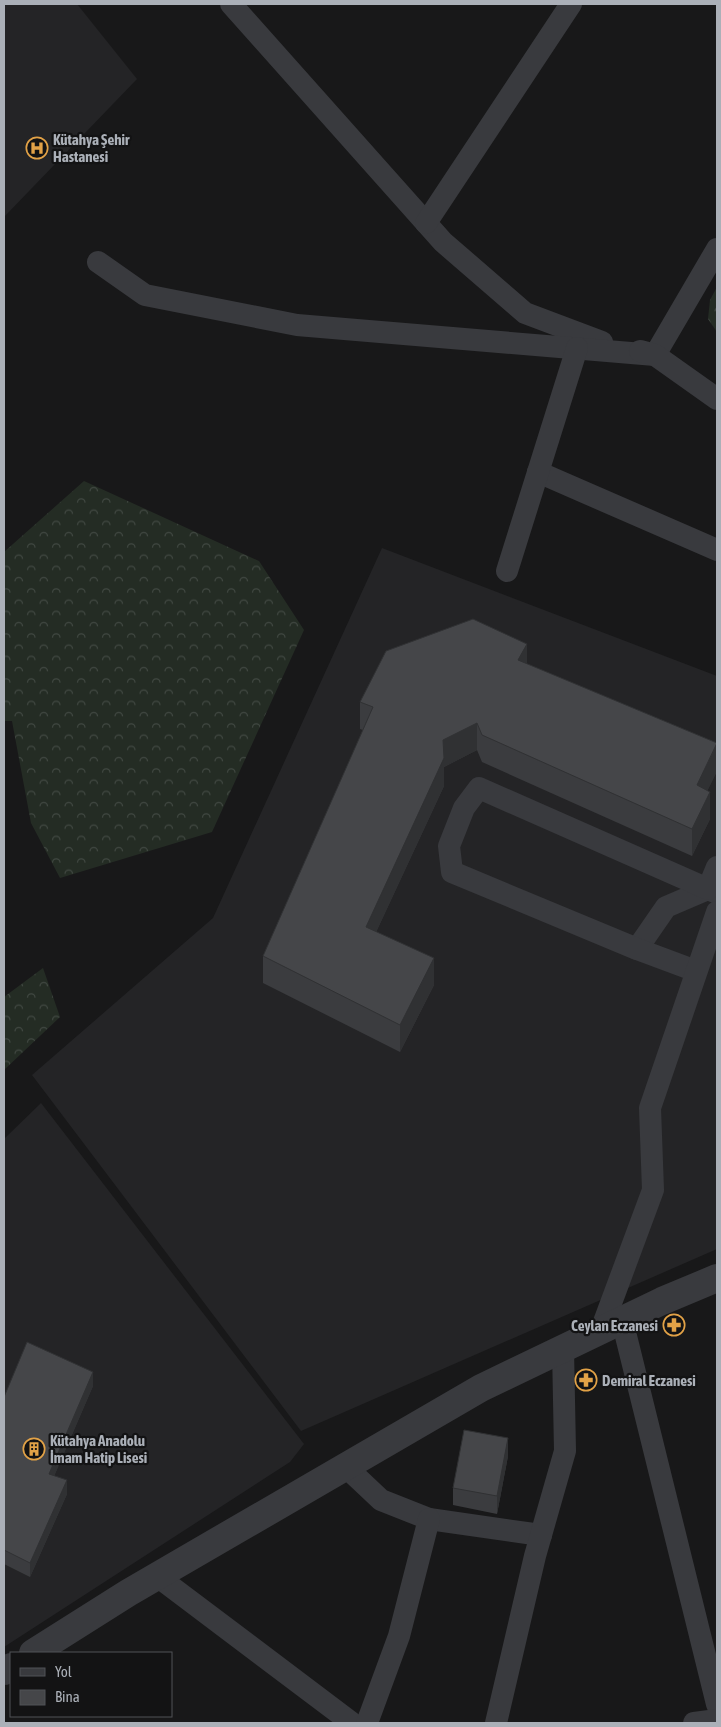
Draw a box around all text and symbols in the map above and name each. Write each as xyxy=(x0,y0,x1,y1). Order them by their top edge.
place label: Kütahya Şehir Hastanesi xyxy=(53,131,130,165)
hospital icon: Kütahya Şehir Hastanesi xyxy=(25,136,49,160)
pharmacy icon: Ceylan Eczanesi xyxy=(662,1313,686,1337)
place label: Ceylan Eczanesi xyxy=(571,1317,658,1334)
pharmacy icon: Demiral Eczanesi xyxy=(574,1368,598,1392)
place label: Demiral Eczanesi xyxy=(602,1372,696,1389)
place label: Kütahya Anadolu İmam Hatip Lisesi xyxy=(50,1432,147,1466)
building icon: Kütahya Anadolu İmam Hatip Lisesi xyxy=(22,1437,46,1461)
legend xyxy=(10,1652,172,1717)
text: Yol xyxy=(55,1663,72,1680)
text: Bina xyxy=(55,1688,80,1705)

